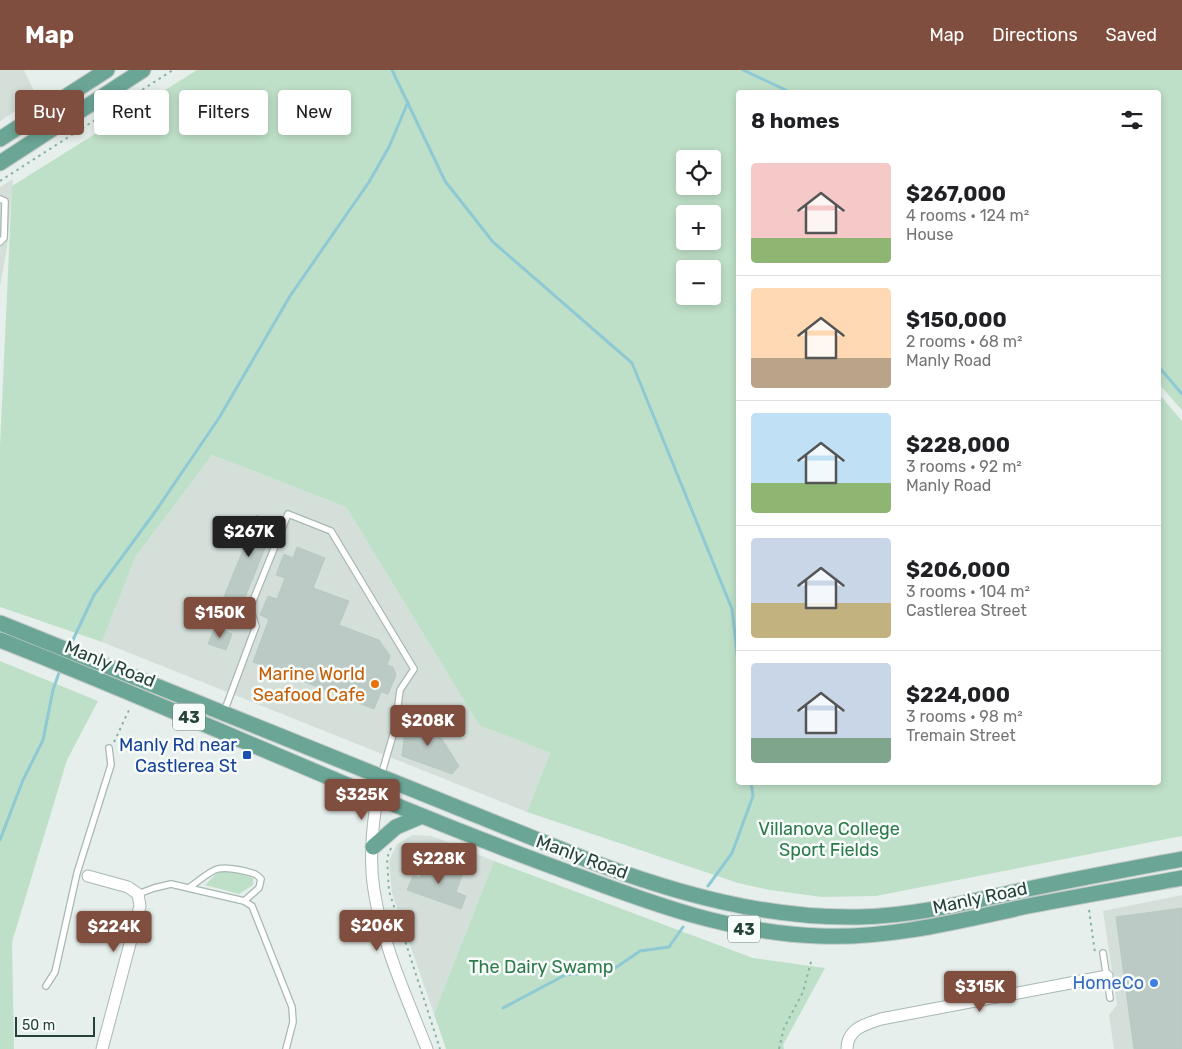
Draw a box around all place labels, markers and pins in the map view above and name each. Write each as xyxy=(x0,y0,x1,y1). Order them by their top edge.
pin: $267K xyxy=(214,516,284,558)
pin: $150K xyxy=(185,596,255,639)
place label: Marine World Seafood Cafe xyxy=(253,663,365,706)
marker: Marine World Seafood Cafe xyxy=(369,678,381,690)
pin: $208K xyxy=(393,704,463,747)
place label: Manly Rd near Castlerea St xyxy=(119,734,237,777)
marker: Manly Rd near Castlerea St xyxy=(241,749,253,761)
pin: $325K xyxy=(327,778,397,821)
pin: $228K xyxy=(404,842,474,885)
pin: $224K xyxy=(79,910,149,953)
pin: $206K xyxy=(342,910,412,952)
pin: $315K xyxy=(945,970,1015,1013)
place label: HomeCo xyxy=(1072,972,1144,994)
marker: HomeCo xyxy=(1148,977,1160,989)

